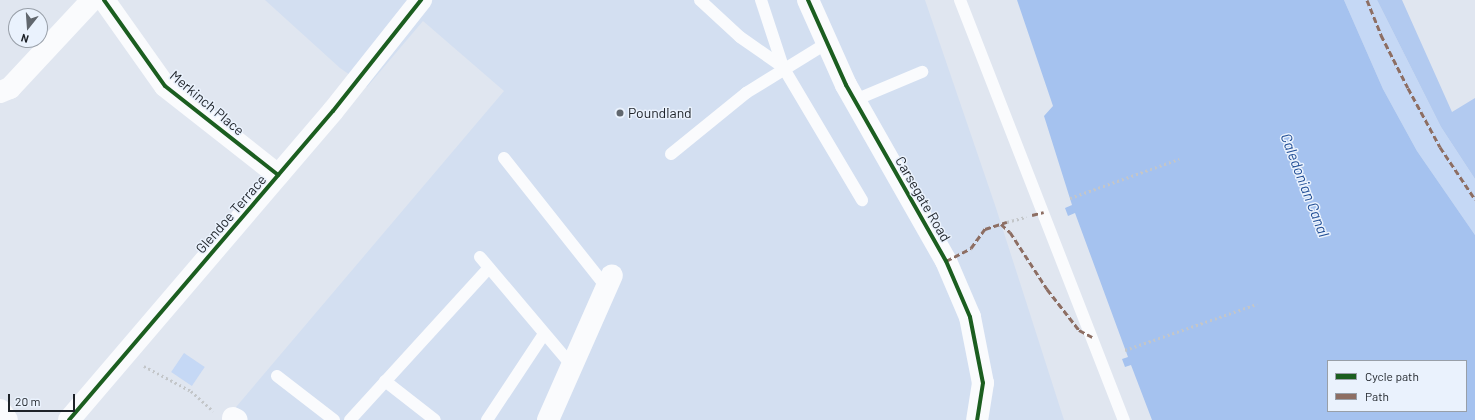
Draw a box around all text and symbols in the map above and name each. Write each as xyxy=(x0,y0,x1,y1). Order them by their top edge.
north arrow xyxy=(8,8,48,48)
text: N xyxy=(19,32,30,46)
street label: Merkinch Place xyxy=(167,67,247,139)
place label: Poundland xyxy=(628,105,692,121)
marker: Poundland xyxy=(615,108,625,118)
water label: Caledonian Canal xyxy=(1277,131,1333,239)
street label: Carsegate Road xyxy=(892,153,954,245)
street label: Glendoe Terrace xyxy=(192,171,270,257)
legend xyxy=(1327,360,1467,412)
text: Cycle path xyxy=(1365,369,1419,383)
scale bar xyxy=(10,386,77,412)
text: Path xyxy=(1365,389,1389,403)
text: 20 m xyxy=(15,394,41,408)

